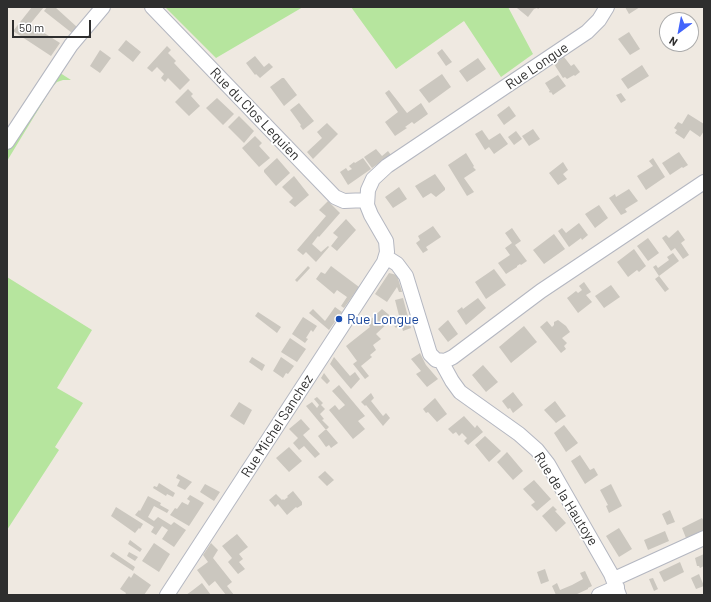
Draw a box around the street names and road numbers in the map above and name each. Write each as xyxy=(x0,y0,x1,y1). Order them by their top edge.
street label: Rue Longue xyxy=(502,39,572,93)
street label: Rue du Clos Lequien xyxy=(206,64,304,164)
street label: Rue Michel Sanchez xyxy=(237,371,317,481)
street label: Rue de la Hautoye xyxy=(530,449,602,549)

